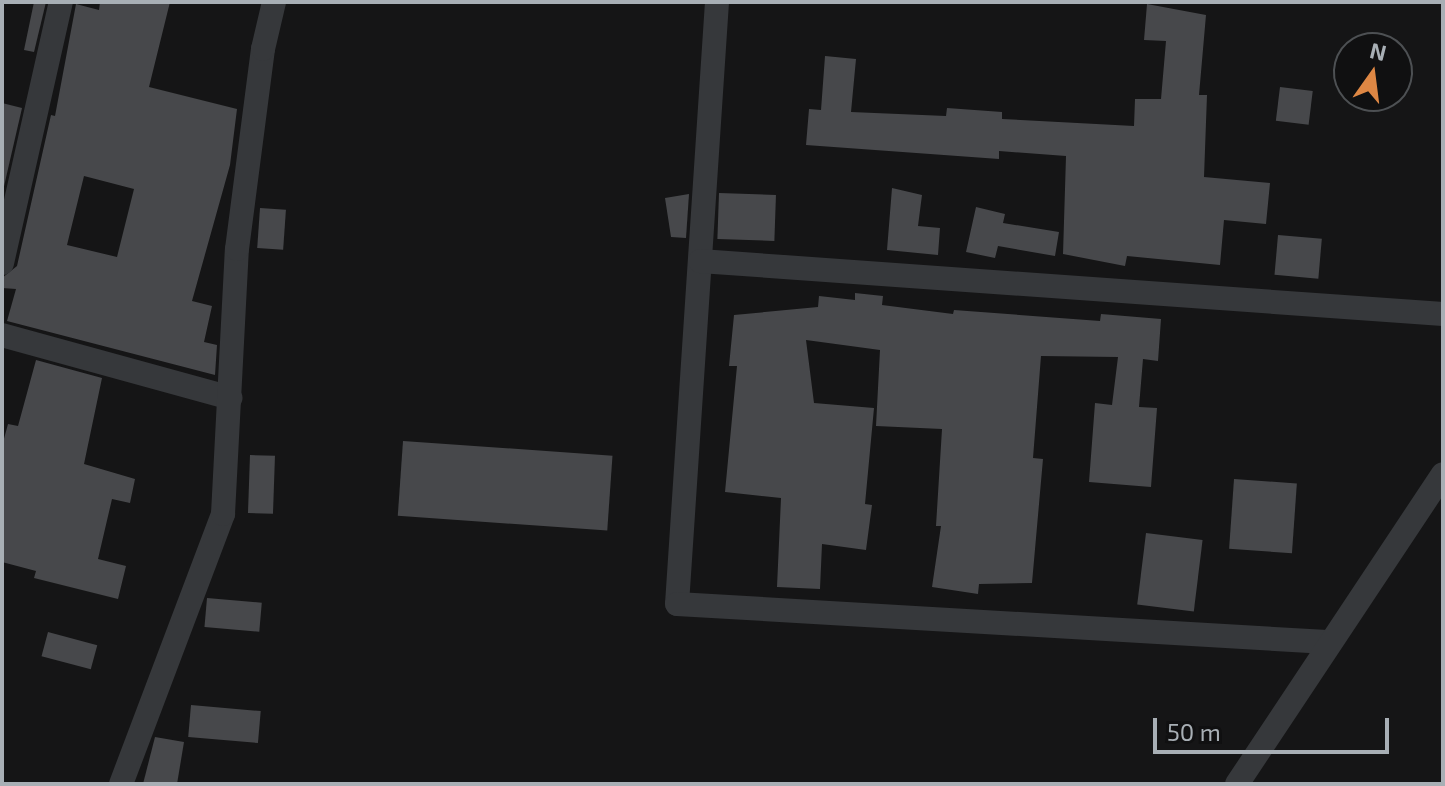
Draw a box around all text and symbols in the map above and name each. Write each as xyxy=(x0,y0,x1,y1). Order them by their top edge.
north arrow xyxy=(1333,32,1413,112)
text: N xyxy=(1367,36,1389,65)
scale bar xyxy=(1157,702,1393,752)
text: 50 m xyxy=(1167,717,1221,746)

